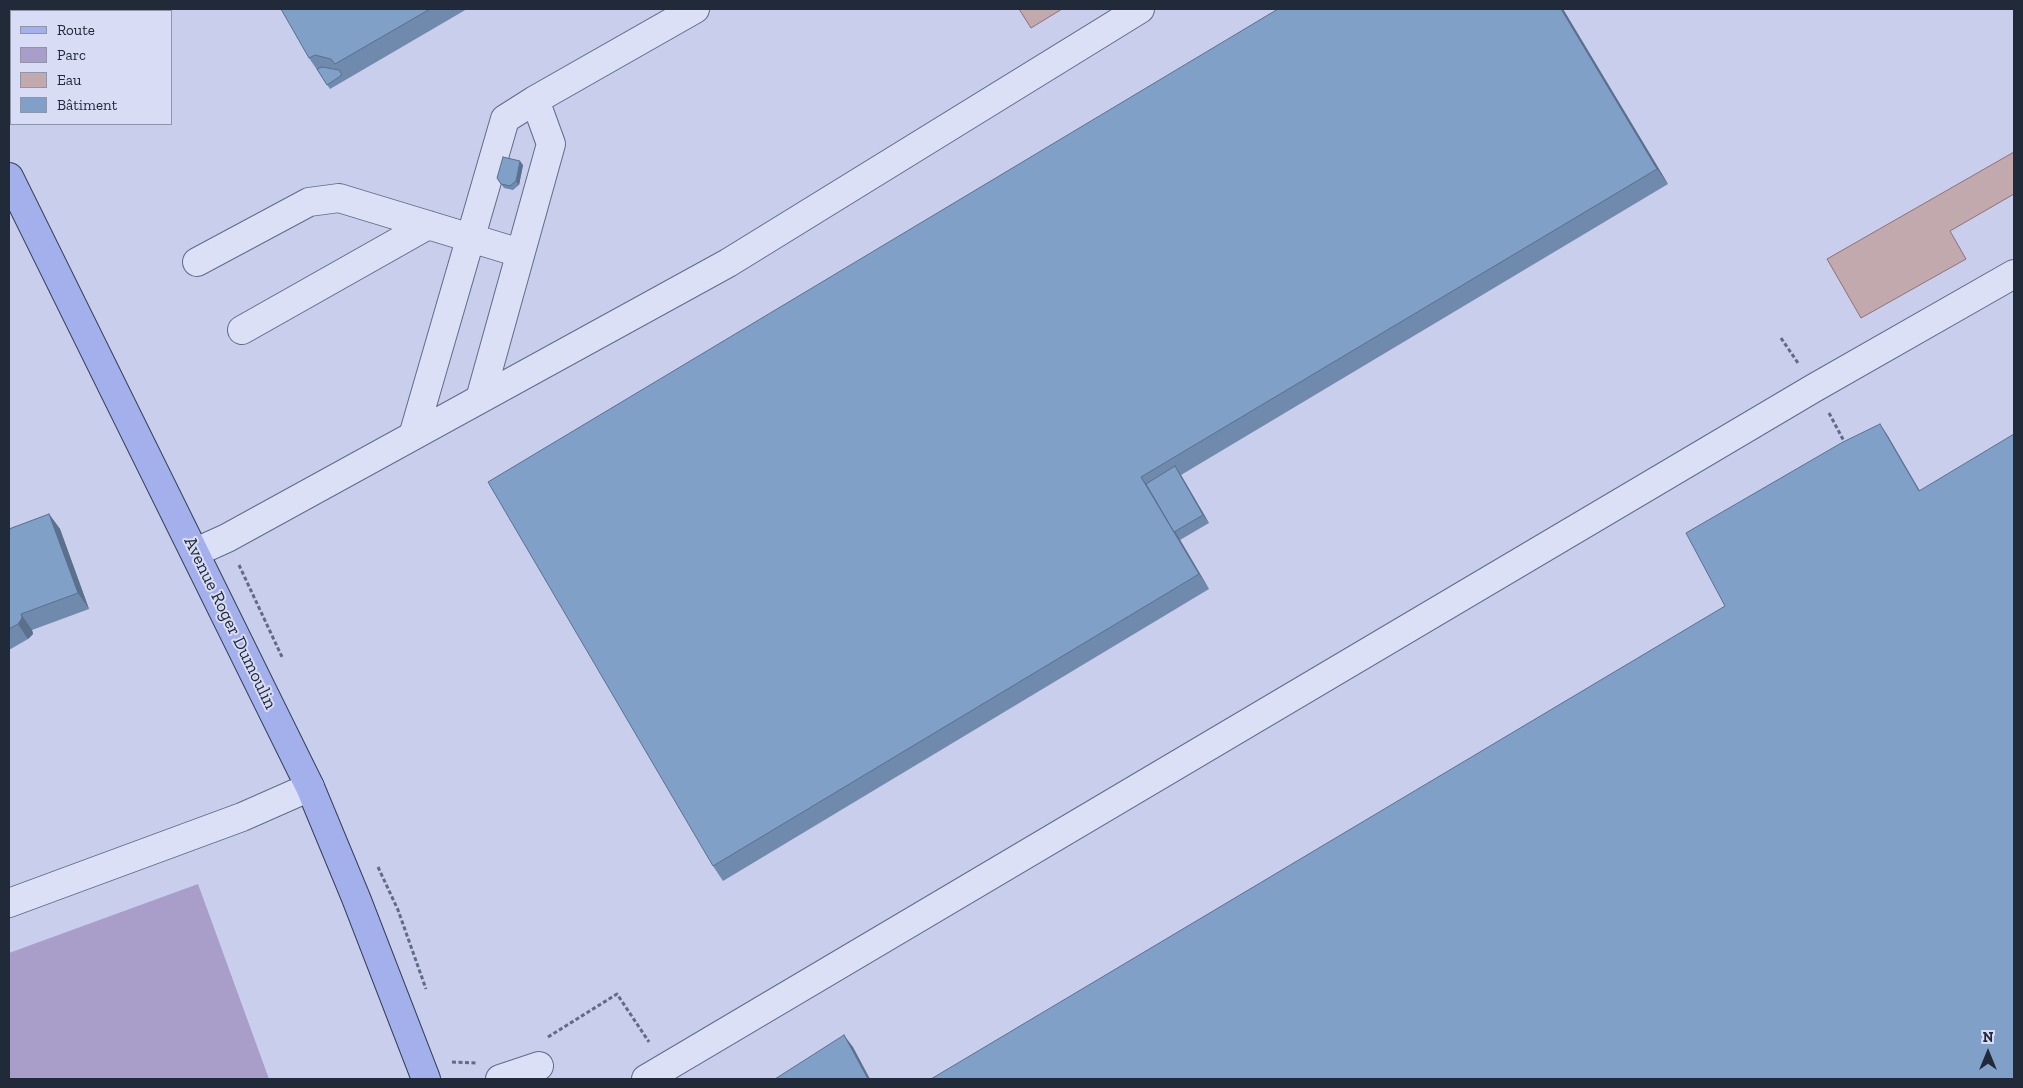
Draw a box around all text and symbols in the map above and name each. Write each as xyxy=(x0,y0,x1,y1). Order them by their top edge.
legend xyxy=(10,10,172,125)
text: Route xyxy=(57,21,95,39)
text: Parc xyxy=(57,46,86,64)
text: Eau xyxy=(57,71,81,89)
text: Bâtiment xyxy=(57,96,117,114)
street label: Avenue Roger Dumoulin xyxy=(179,533,281,713)
north arrow xyxy=(1963,1028,2013,1078)
text: N xyxy=(1983,1029,1993,1046)

